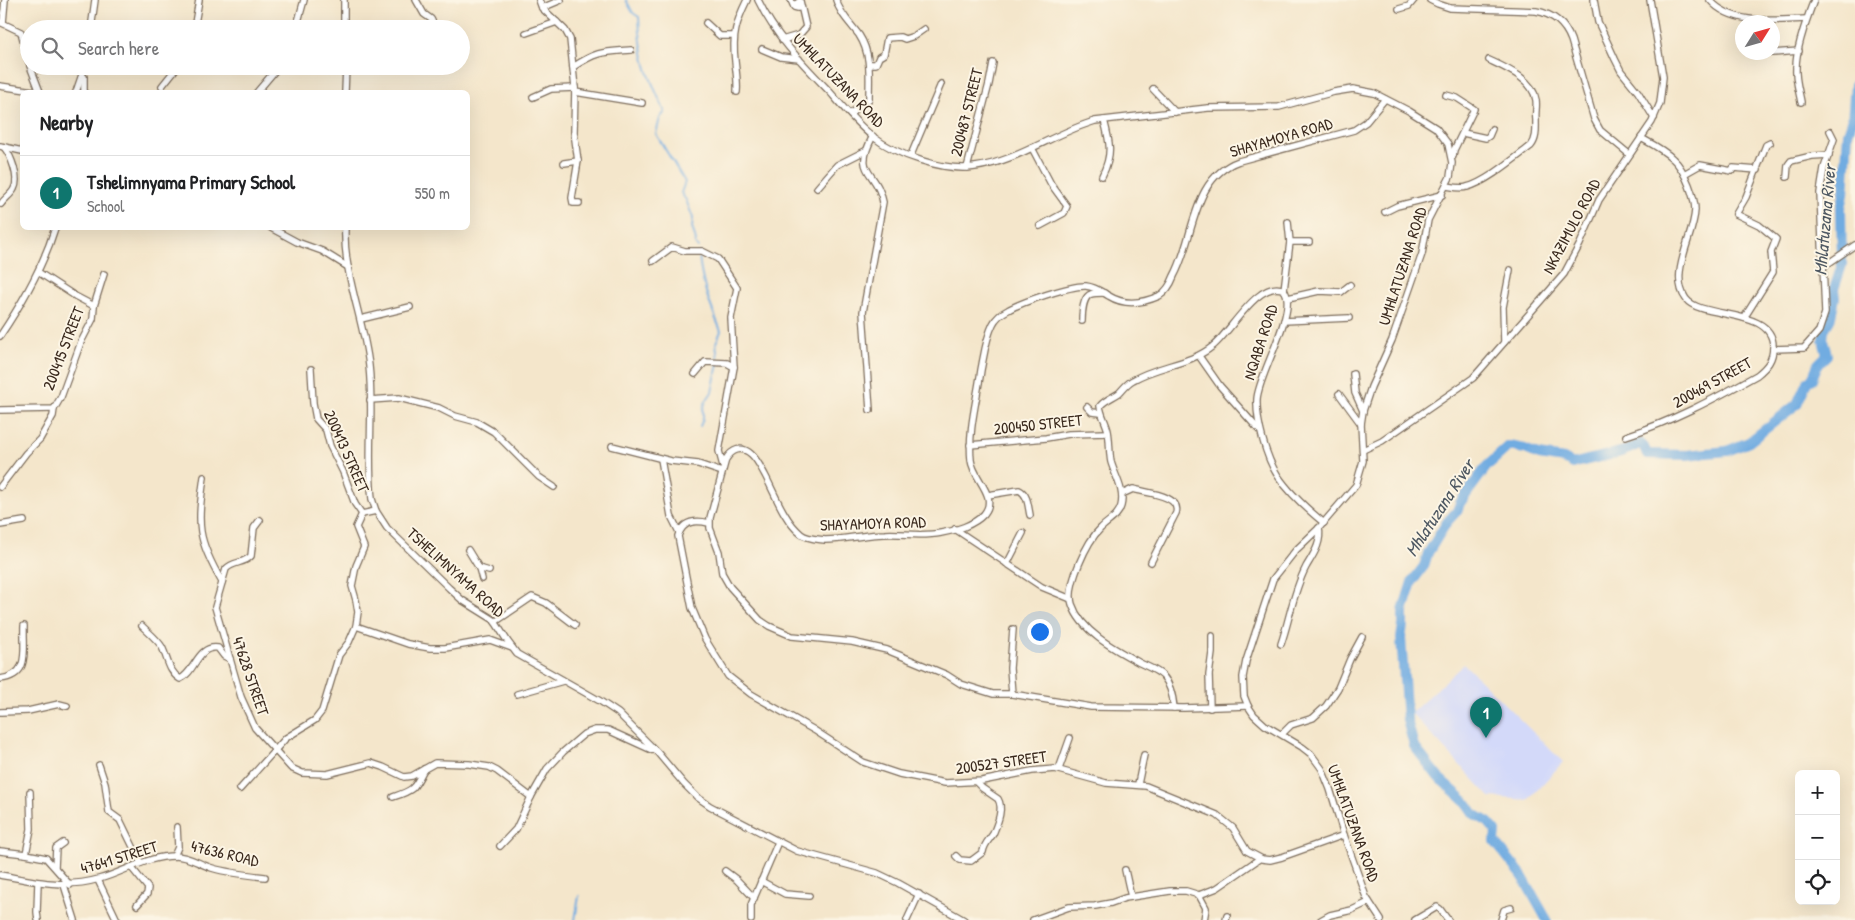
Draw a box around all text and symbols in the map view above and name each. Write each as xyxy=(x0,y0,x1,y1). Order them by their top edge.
north arrow xyxy=(1735,15,1780,60)
search box xyxy=(20,20,470,75)
street label: UMHLATUZANA ROAD xyxy=(788,28,890,132)
icon: search xyxy=(38,34,66,62)
text: Search here xyxy=(78,35,159,61)
street label: 200487 STREET xyxy=(944,65,988,158)
text: Nearby xyxy=(40,108,93,137)
street label: SHAYAMOYA ROAD xyxy=(1227,112,1335,162)
water label: Mhlatuzana River xyxy=(1807,161,1842,276)
text: Tshelimnyama Primary School xyxy=(87,169,295,195)
street label: NKAZIMULO ROAD xyxy=(1537,174,1606,278)
text: 1 xyxy=(53,182,59,204)
text: 550 m xyxy=(415,182,450,204)
text: School xyxy=(87,195,124,217)
street label: UMHLATUZANA ROAD xyxy=(1372,204,1432,328)
street label: NQABA ROAD xyxy=(1237,301,1283,382)
street label: 200415 STREET xyxy=(37,303,89,393)
street label: 200469 STREET xyxy=(1668,351,1756,413)
street label: 200413 STREET xyxy=(319,406,375,496)
street label: 200450 STREET xyxy=(993,408,1084,440)
water label: Mhlatuzana River xyxy=(1399,453,1481,561)
street label: SHAYAMOYA ROAD xyxy=(820,510,927,536)
street label: TSHELIMNYAMA ROAD xyxy=(402,522,510,622)
your location xyxy=(1027,619,1053,645)
street label: 47628 STREET xyxy=(227,634,275,719)
pin: 1 xyxy=(1470,697,1502,738)
street label: 200527 STREET xyxy=(954,745,1048,779)
street label: UMHLATUZANA ROAD xyxy=(1323,761,1386,885)
map controls xyxy=(1795,770,1840,905)
button: + xyxy=(1795,770,1840,815)
button: − xyxy=(1795,815,1840,860)
street label: 47641 STREET xyxy=(78,835,161,879)
street label: 47636 ROAD xyxy=(189,835,262,872)
button: locate xyxy=(1795,860,1840,905)

